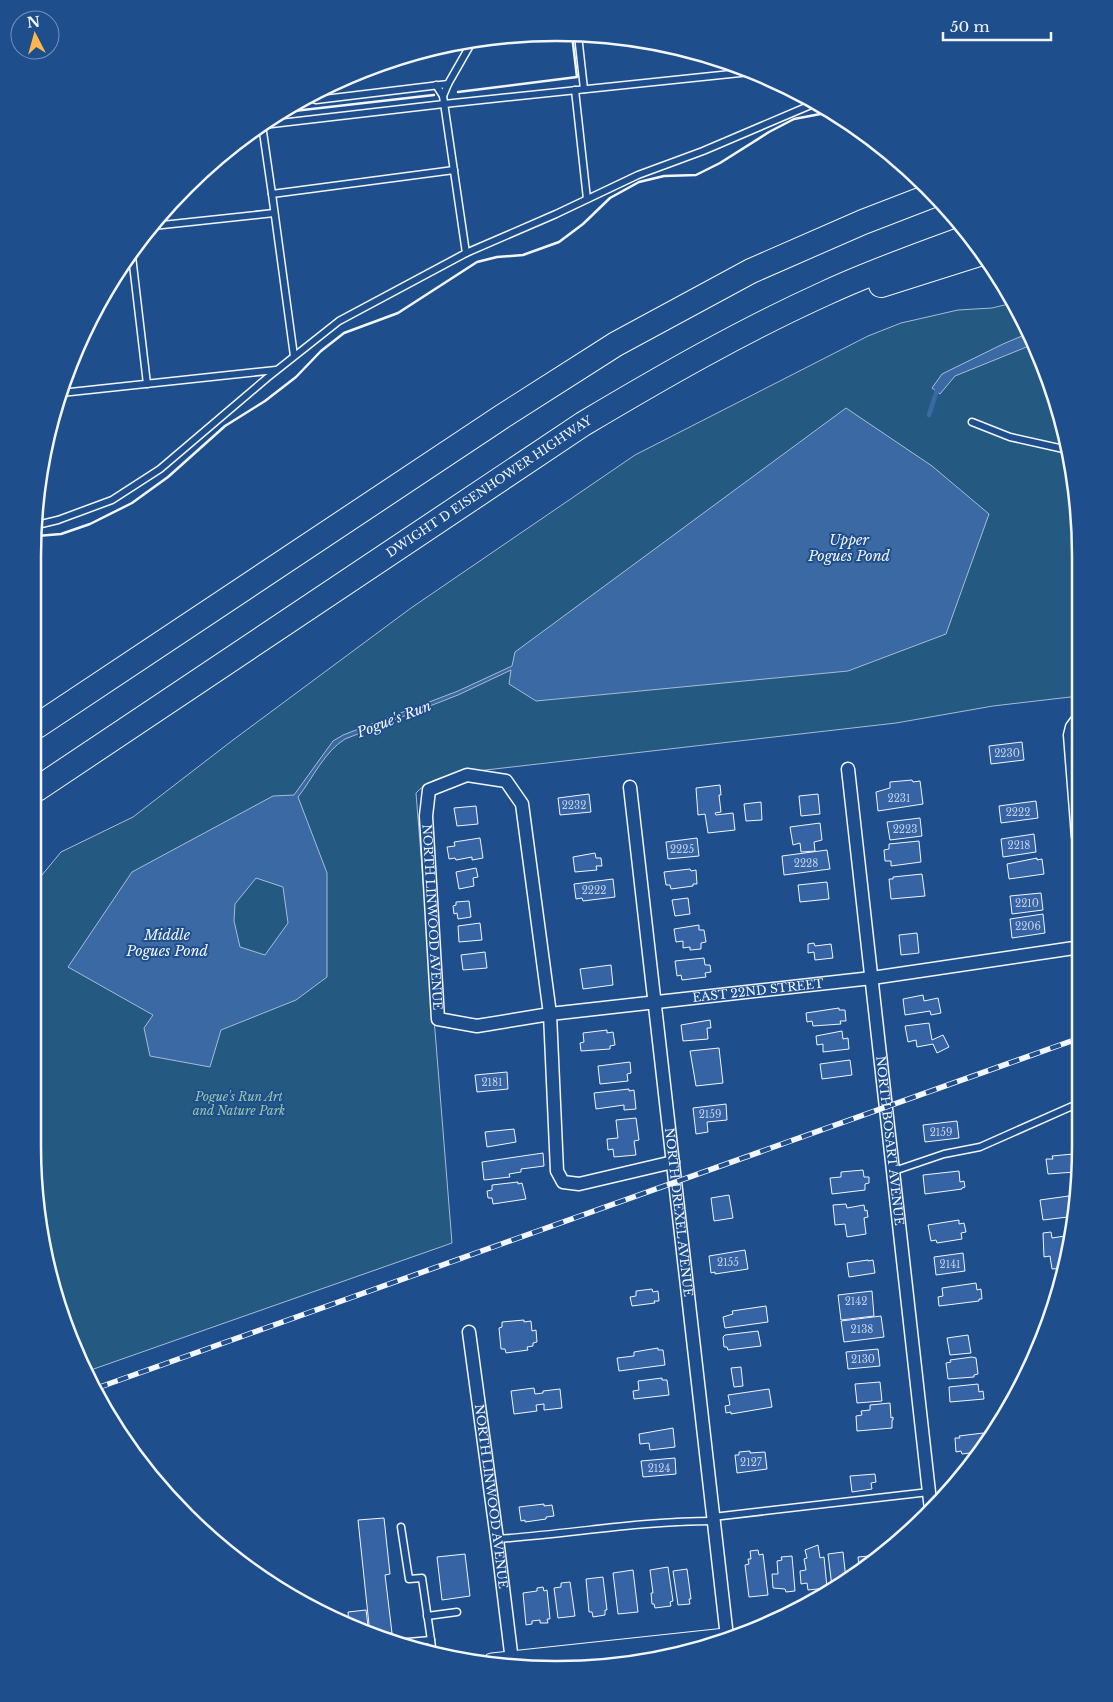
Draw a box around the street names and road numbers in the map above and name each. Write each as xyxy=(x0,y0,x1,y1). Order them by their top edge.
street label: DWIGHT D EISENHOWER HIGHWAY xyxy=(383,412,595,560)
street label: NORTH LINWOOD AVENUE xyxy=(419,824,445,1011)
street label: EAST 22ND STREET xyxy=(692,975,825,1005)
street label: NORTH BOSART AVENUE xyxy=(873,1055,907,1226)
street label: NORTH DREXEL AVENUE xyxy=(662,1127,696,1298)
street label: NORTH LINWOOD AVENUE xyxy=(472,1403,511,1590)

